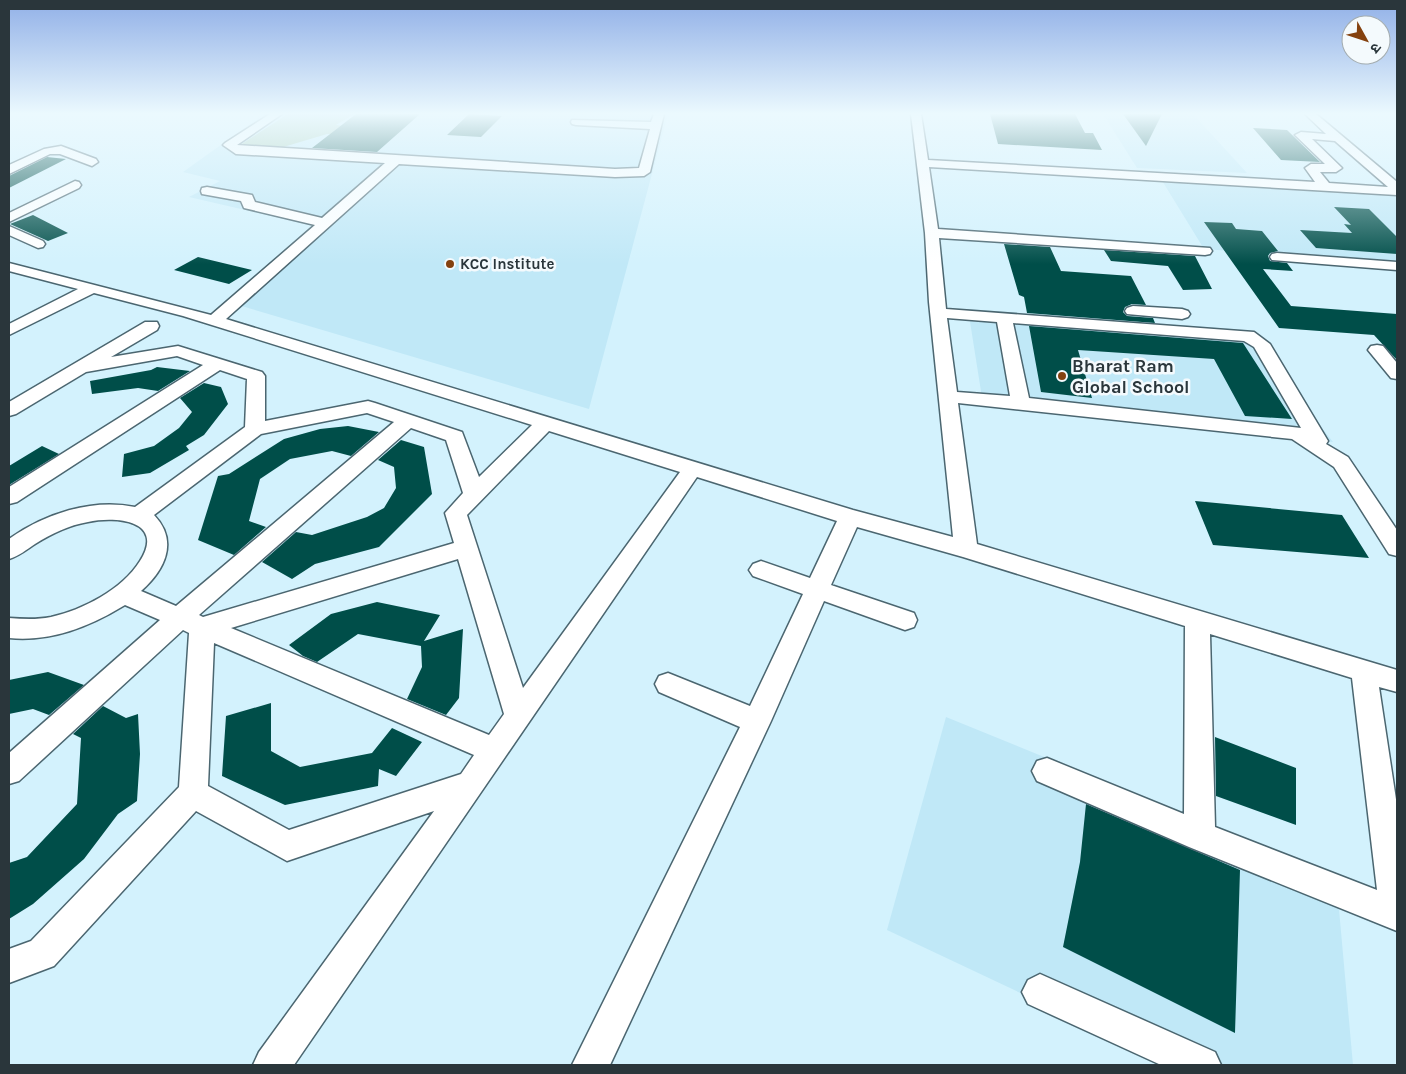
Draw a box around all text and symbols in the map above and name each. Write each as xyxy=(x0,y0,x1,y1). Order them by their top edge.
north arrow xyxy=(1341,15,1391,65)
text: उ xyxy=(1366,39,1385,57)
place label: KCC Institute xyxy=(460,255,555,273)
marker: KCC Institute xyxy=(444,258,456,270)
place label: Bharat Ram Global School xyxy=(1072,355,1190,398)
marker: Bharat Ram Global School xyxy=(1056,370,1068,382)

